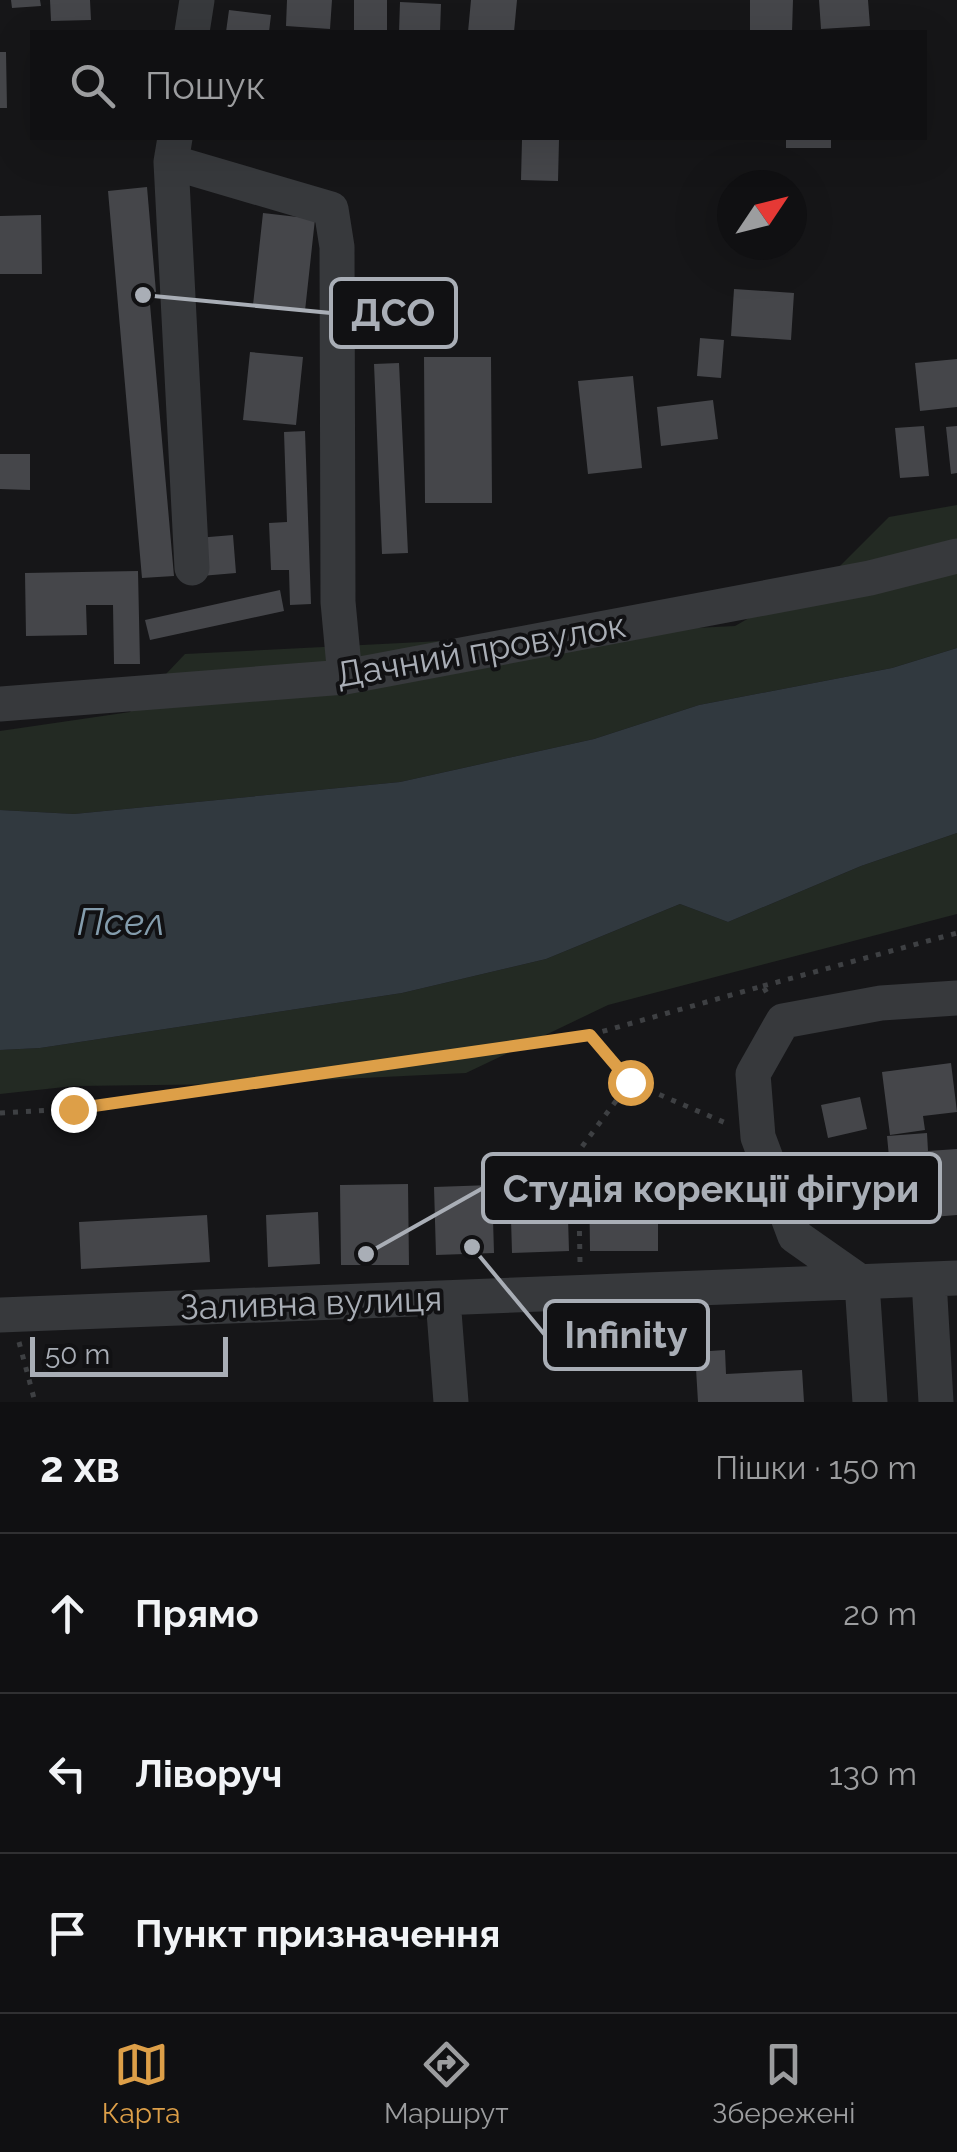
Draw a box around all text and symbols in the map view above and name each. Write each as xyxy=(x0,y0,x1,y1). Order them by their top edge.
search box xyxy=(30,30,927,140)
icon: search xyxy=(65,58,120,113)
text: Пошук xyxy=(145,63,265,108)
north arrow xyxy=(717,170,807,260)
callout: ДСО xyxy=(331,279,456,347)
text: ДСО xyxy=(351,290,435,335)
street label: Дачний провулок xyxy=(333,604,629,695)
water label: Псел xyxy=(77,899,165,944)
route start xyxy=(608,1060,654,1106)
route end xyxy=(51,1087,97,1133)
callout: Студія корекції фігури xyxy=(483,1154,940,1222)
text: Студія корекції фігури xyxy=(503,1166,919,1211)
street label: Заливна вулиця xyxy=(179,1277,443,1328)
callout: Infinity xyxy=(545,1301,708,1369)
text: Infinity xyxy=(564,1312,688,1357)
scale bar xyxy=(30,1332,228,1376)
text: 50 m xyxy=(45,1338,110,1371)
text: 2 хв xyxy=(40,1443,120,1492)
text: Пішки · 150 m xyxy=(715,1449,917,1486)
icon: ahead xyxy=(40,1586,95,1641)
text: Прямо xyxy=(135,1591,259,1636)
text: 20 m xyxy=(843,1595,917,1632)
icon: left xyxy=(40,1746,95,1801)
text: Ліворуч xyxy=(135,1751,282,1796)
text: 130 m xyxy=(829,1755,917,1792)
icon: arrive xyxy=(40,1906,95,1961)
text: Пункт призначення xyxy=(135,1911,500,1956)
tab: Карта xyxy=(102,2037,181,2130)
tab: Маршрут xyxy=(384,2037,509,2130)
tab: Збережені xyxy=(712,2037,855,2130)

